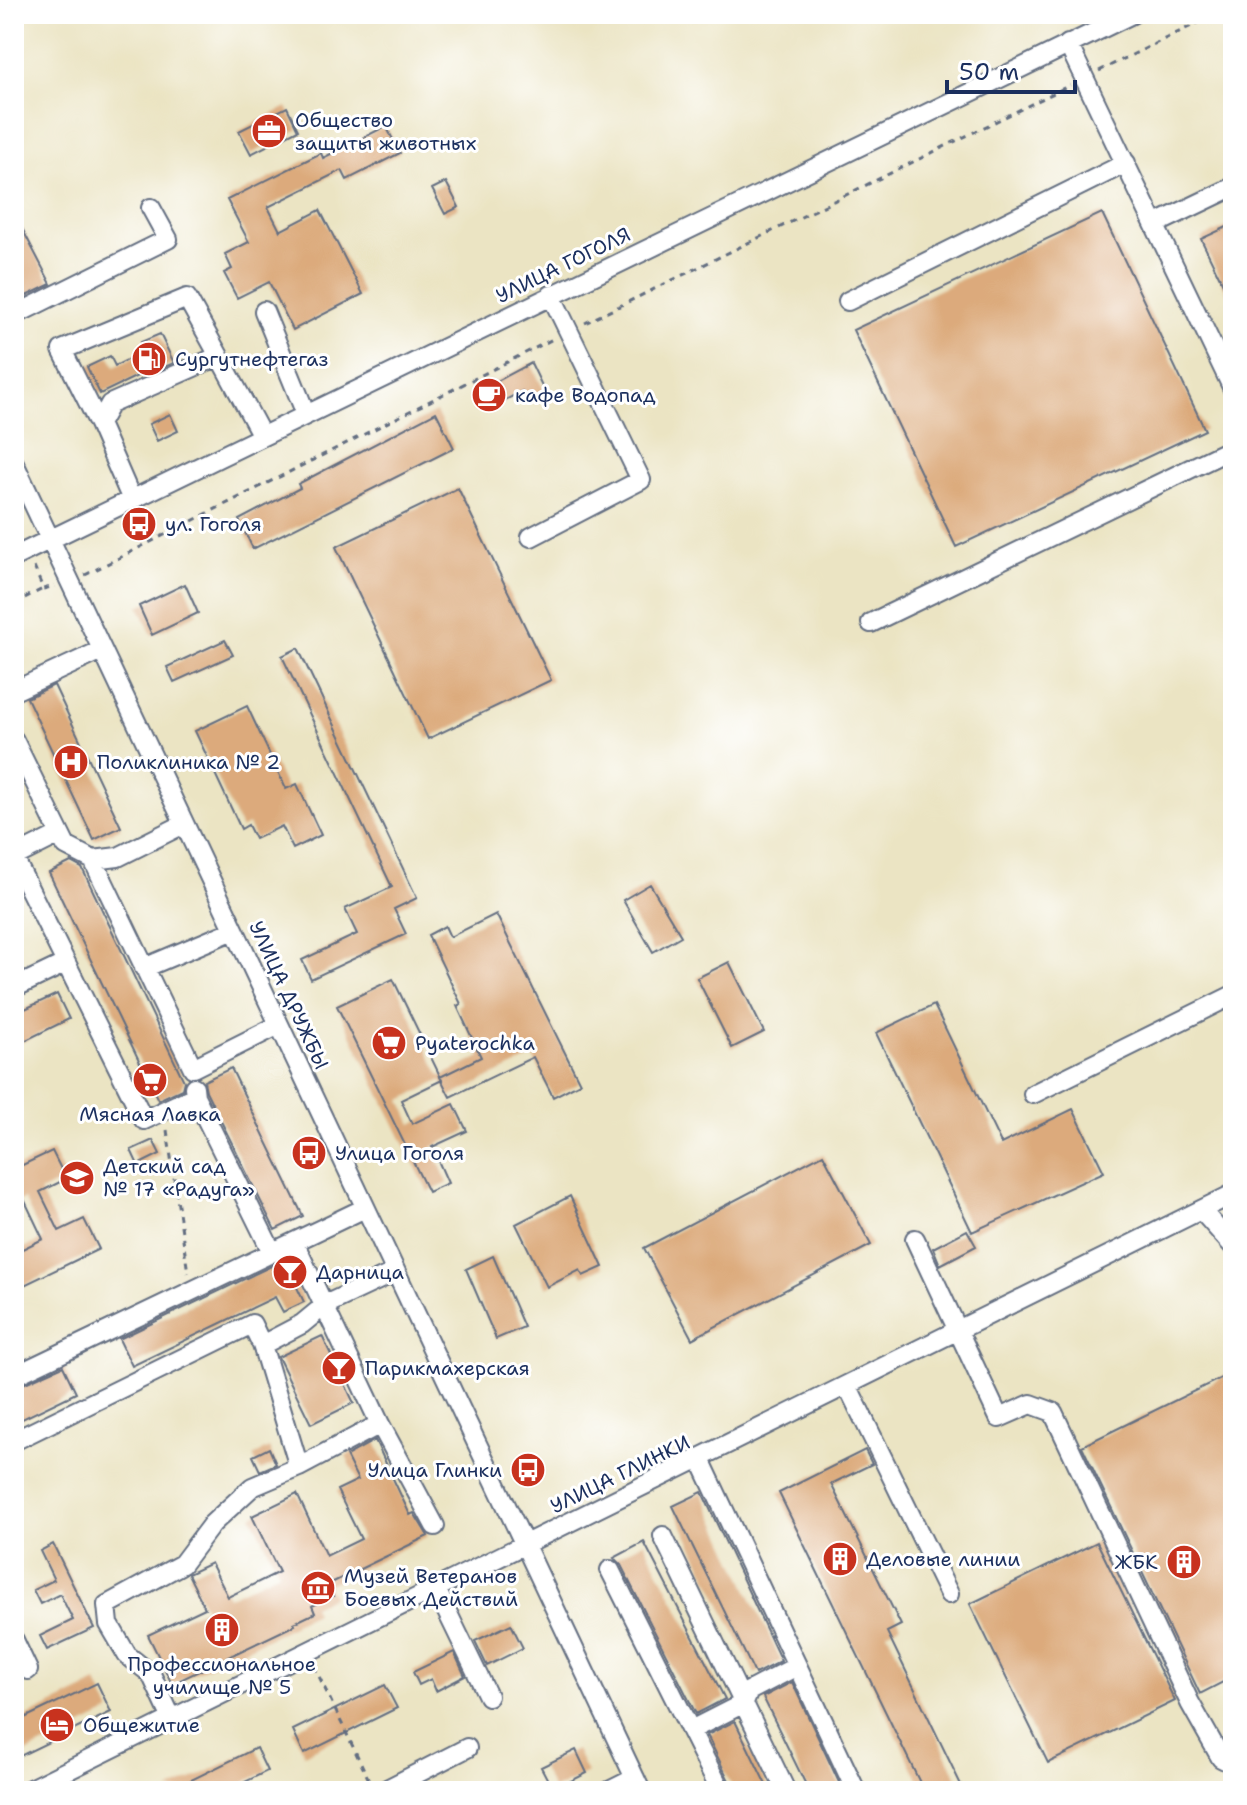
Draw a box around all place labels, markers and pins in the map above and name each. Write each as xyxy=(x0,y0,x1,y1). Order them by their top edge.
place label: Общество защиты животных xyxy=(295,107,476,156)
office icon: Общество защиты животных xyxy=(250,112,288,150)
fuel station icon: Сургутнефтегаз xyxy=(130,340,168,378)
place label: Сургутнефтегаз xyxy=(175,346,328,372)
cafe icon: кафе Водопад xyxy=(470,376,508,414)
place label: кафе Водопад xyxy=(515,382,656,408)
bus stop icon: ул. Гоголя xyxy=(120,505,158,543)
place label: ул. Гоголя xyxy=(165,511,262,537)
hospital icon: Поликлиника № 2 xyxy=(52,743,90,781)
place label: Поликлиника № 2 xyxy=(97,749,280,775)
supermarket icon: Pyaterochka xyxy=(370,1024,408,1062)
place label: Pyaterochka xyxy=(415,1030,535,1056)
supermarket icon: Мясная Лавка xyxy=(131,1061,169,1099)
place label: Мясная Лавка xyxy=(79,1101,221,1127)
bus stop icon: Улица Гоголя xyxy=(290,1134,328,1172)
place label: Улица Гоголя xyxy=(335,1140,464,1166)
place label: Детский сад № 17 «Радуга» xyxy=(103,1153,255,1202)
school or university icon: Детский сад № 17 «Радуга» xyxy=(58,1159,96,1197)
bar icon: Дарница xyxy=(271,1253,309,1291)
place label: Дарница xyxy=(316,1259,405,1285)
bar icon: Парикмахерская xyxy=(320,1349,358,1387)
place label: Парикмахерская xyxy=(365,1355,530,1381)
bus stop icon: Улица Глинки xyxy=(509,1451,547,1489)
place label: Улица Глинки xyxy=(368,1457,502,1483)
building icon: Деловые линии xyxy=(821,1540,859,1578)
building icon: ЖБК xyxy=(1165,1543,1203,1581)
place label: Деловые линии xyxy=(866,1546,1020,1572)
place label: ЖБК xyxy=(1114,1549,1158,1575)
place label: Музей Ветеранов Боевых Действий xyxy=(344,1563,518,1612)
museum icon: Музей Ветеранов Боевых Действий xyxy=(299,1569,337,1607)
building icon: Профессиональное училище № 5 xyxy=(203,1611,241,1649)
place label: Профессиональное училище № 5 xyxy=(128,1651,316,1700)
hotel icon: Общежитие xyxy=(38,1706,76,1744)
place label: Общежитие xyxy=(83,1712,200,1738)

